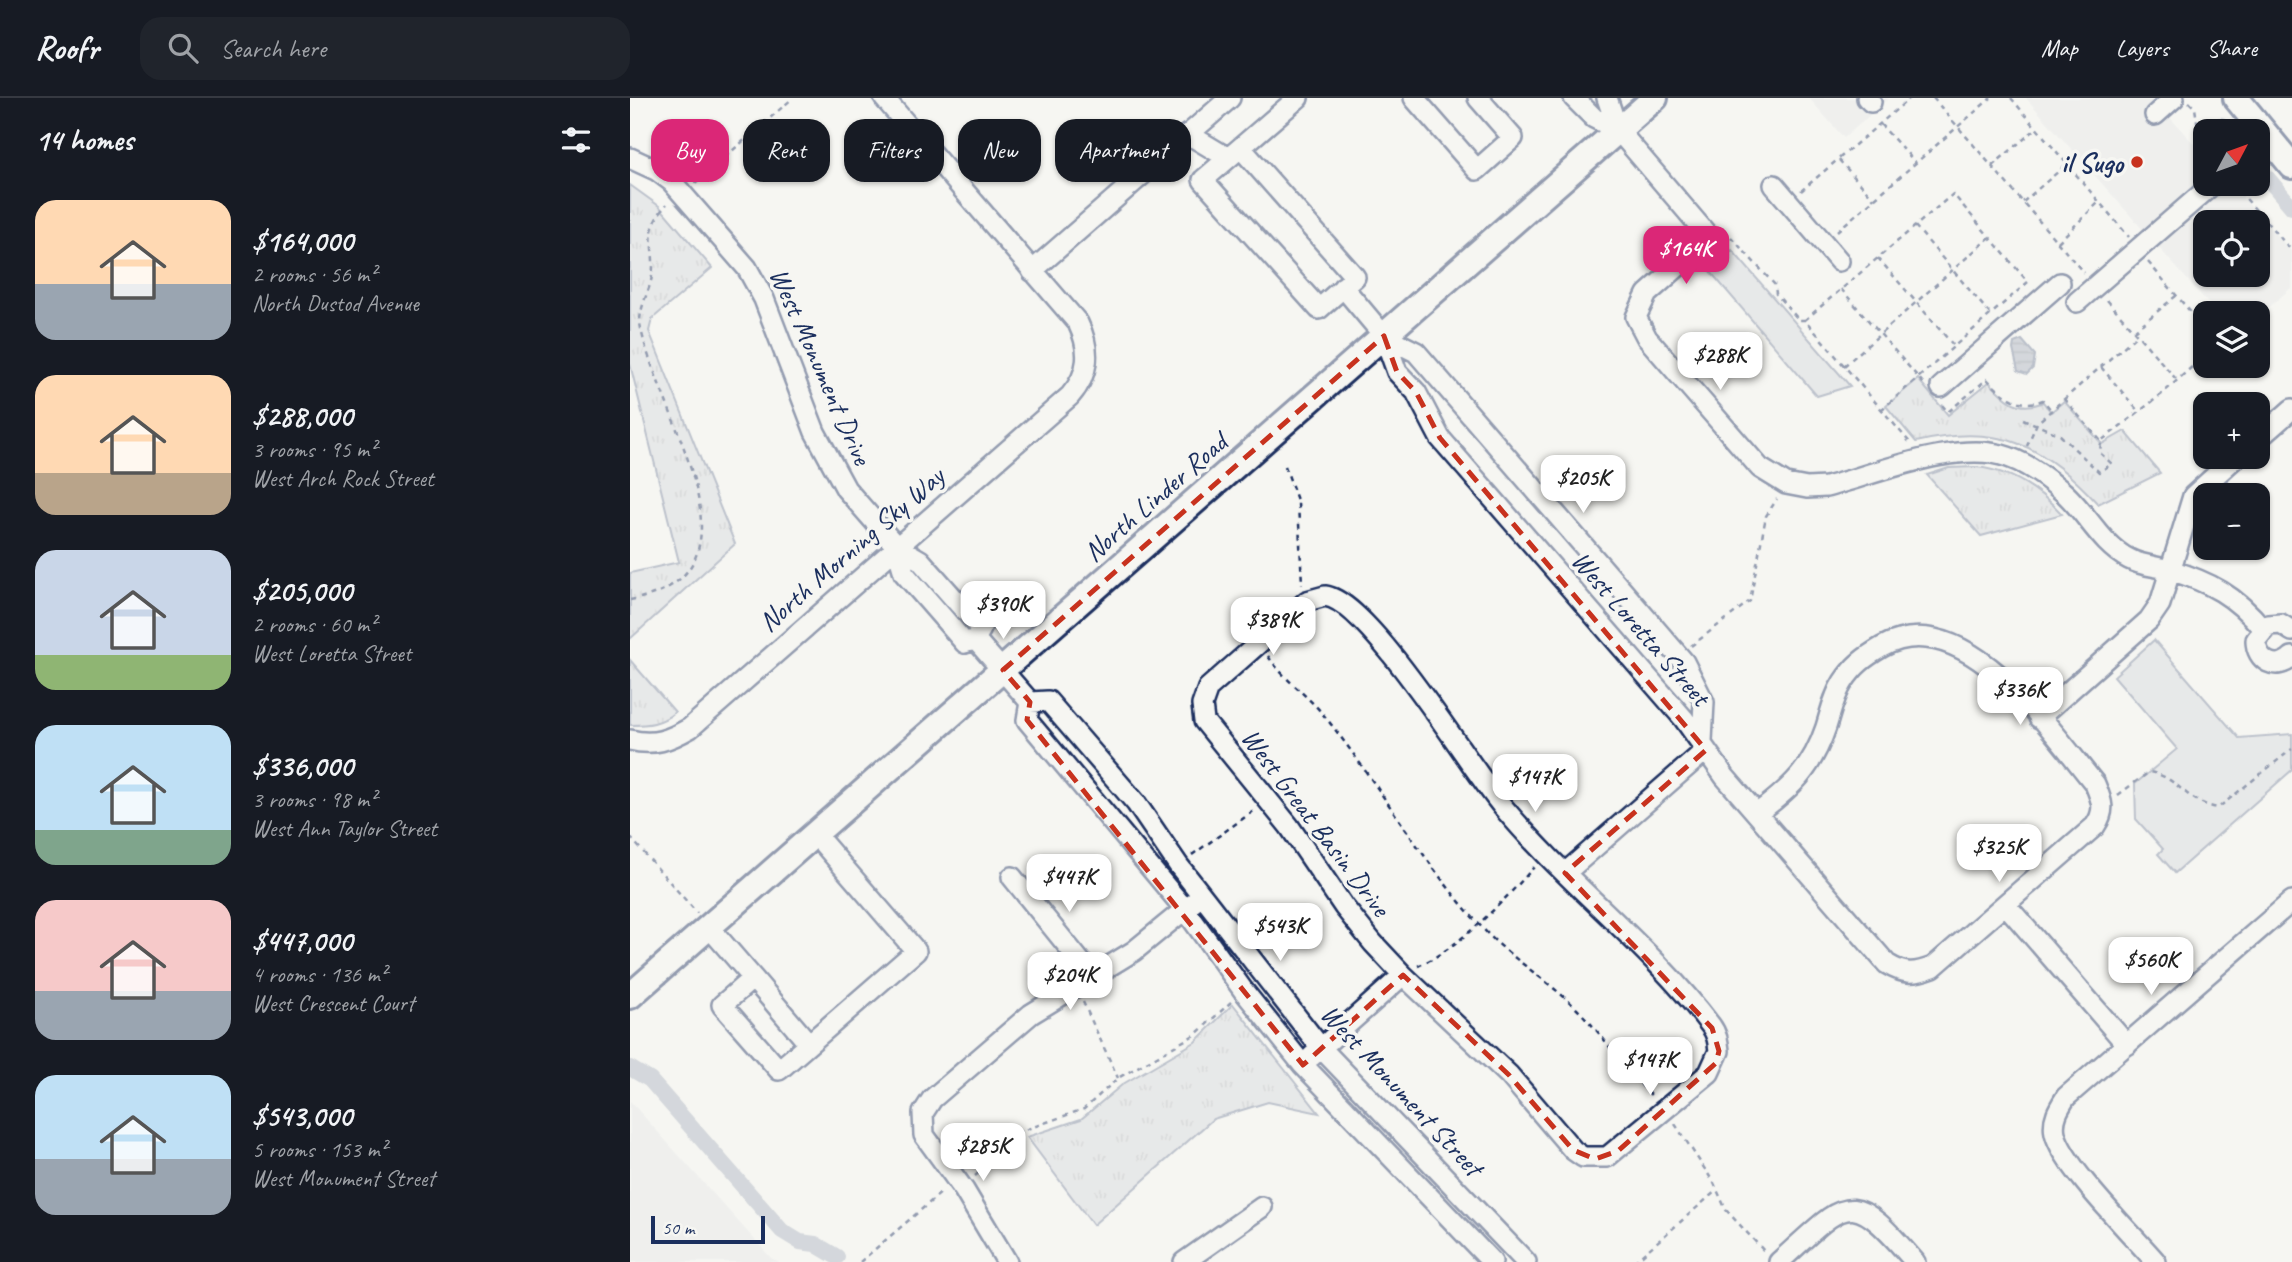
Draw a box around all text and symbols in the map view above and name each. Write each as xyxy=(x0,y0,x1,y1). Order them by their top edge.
search box xyxy=(140,17,630,80)
text: Roofr xyxy=(35,27,98,69)
icon: search xyxy=(164,29,202,67)
text: Search here xyxy=(220,32,326,65)
text: Map xyxy=(2041,33,2078,63)
text: Layers xyxy=(2116,33,2169,63)
text: Share xyxy=(2207,33,2257,63)
chip: Buy xyxy=(651,119,729,182)
chip: Rent xyxy=(743,119,830,182)
chip: Filters xyxy=(844,119,944,182)
chip: New xyxy=(958,119,1041,182)
chip: Apartment xyxy=(1055,119,1191,182)
north arrow xyxy=(2193,119,2270,196)
map controls xyxy=(2193,119,2270,560)
text: 14 homes xyxy=(35,121,133,159)
icon: filters xyxy=(557,121,595,159)
place label: il Sugo xyxy=(2061,145,2125,180)
marker: il Sugo xyxy=(2129,154,2145,170)
button: locate xyxy=(2193,210,2270,287)
text: $164,000 xyxy=(252,222,353,260)
pin: $164K xyxy=(1637,226,1735,286)
icon: home xyxy=(91,228,175,312)
text: $164K xyxy=(1659,234,1713,263)
text: 2 rooms · 56 m² xyxy=(252,260,376,289)
street label: West Monument Drive xyxy=(762,262,881,472)
text: North Dustod Avenue xyxy=(252,289,419,318)
button: layers xyxy=(2193,301,2270,378)
pin: $288K xyxy=(1671,332,1769,392)
text: $288K xyxy=(1693,340,1747,369)
button: + xyxy=(2193,392,2270,469)
text: $288,000 xyxy=(252,397,352,435)
icon: home xyxy=(91,403,175,487)
street label: North Linder Road xyxy=(1076,422,1237,569)
text: 3 rooms · 95 m² xyxy=(252,435,376,464)
pin: $205K xyxy=(1534,456,1632,515)
street label: North Morning Sky Way xyxy=(751,457,953,639)
text: $205K xyxy=(1557,463,1609,492)
text: West Arch Rock Street xyxy=(252,464,434,493)
button: − xyxy=(2193,483,2270,560)
street label: West Loretta Street xyxy=(1564,543,1720,715)
text: $205,000 xyxy=(252,572,352,610)
icon: home xyxy=(91,578,175,662)
pin: $390K xyxy=(954,582,1052,641)
text: $390K xyxy=(977,589,1029,618)
pin: $389K xyxy=(1224,598,1322,657)
text: $389K xyxy=(1247,605,1299,634)
text: 2 rooms · 60 m² xyxy=(252,610,376,639)
text: West Loretta Street xyxy=(252,639,411,668)
pin: $336K xyxy=(1971,668,2069,727)
text: $336K xyxy=(1993,675,2047,704)
street label: West Great Basin Drive xyxy=(1234,721,1399,925)
text: $336,000 xyxy=(252,747,353,785)
icon: home xyxy=(91,753,175,837)
pin: $147K xyxy=(1486,754,1584,814)
text: $147K xyxy=(1509,762,1562,791)
text: 3 rooms · 98 m² xyxy=(252,785,376,814)
text: West Ann Taylor Street xyxy=(252,814,437,843)
pin: $325K xyxy=(1950,824,2048,884)
text: $325K xyxy=(1973,832,2025,861)
pin: $447K xyxy=(1020,854,1118,914)
text: $447K xyxy=(1043,862,1096,891)
pin: $543K xyxy=(1231,904,1329,963)
text: $543K xyxy=(1254,911,1306,940)
text: $447,000 xyxy=(252,922,352,960)
icon: home xyxy=(91,928,175,1012)
pin: $560K xyxy=(2102,937,2200,997)
text: $560K xyxy=(2124,945,2178,974)
pin: $204K xyxy=(1021,953,1119,1012)
text: 4 rooms · 136 m² xyxy=(252,960,387,989)
text: $204K xyxy=(1043,960,1097,989)
text: West Crescent Court xyxy=(252,989,414,1018)
street label: West Monument Street xyxy=(1313,997,1493,1186)
pin: $147K xyxy=(1601,1038,1699,1097)
text: $147K xyxy=(1624,1045,1677,1074)
text: $543,000 xyxy=(252,1097,352,1135)
icon: home xyxy=(91,1103,175,1187)
pin: $285K xyxy=(934,1124,1032,1183)
text: $285K xyxy=(957,1131,1009,1160)
text: 5 rooms · 153 m² xyxy=(252,1135,387,1164)
text: West Monument Street xyxy=(252,1164,435,1193)
scale bar xyxy=(651,1213,765,1245)
text: 50 m xyxy=(662,1216,694,1240)

